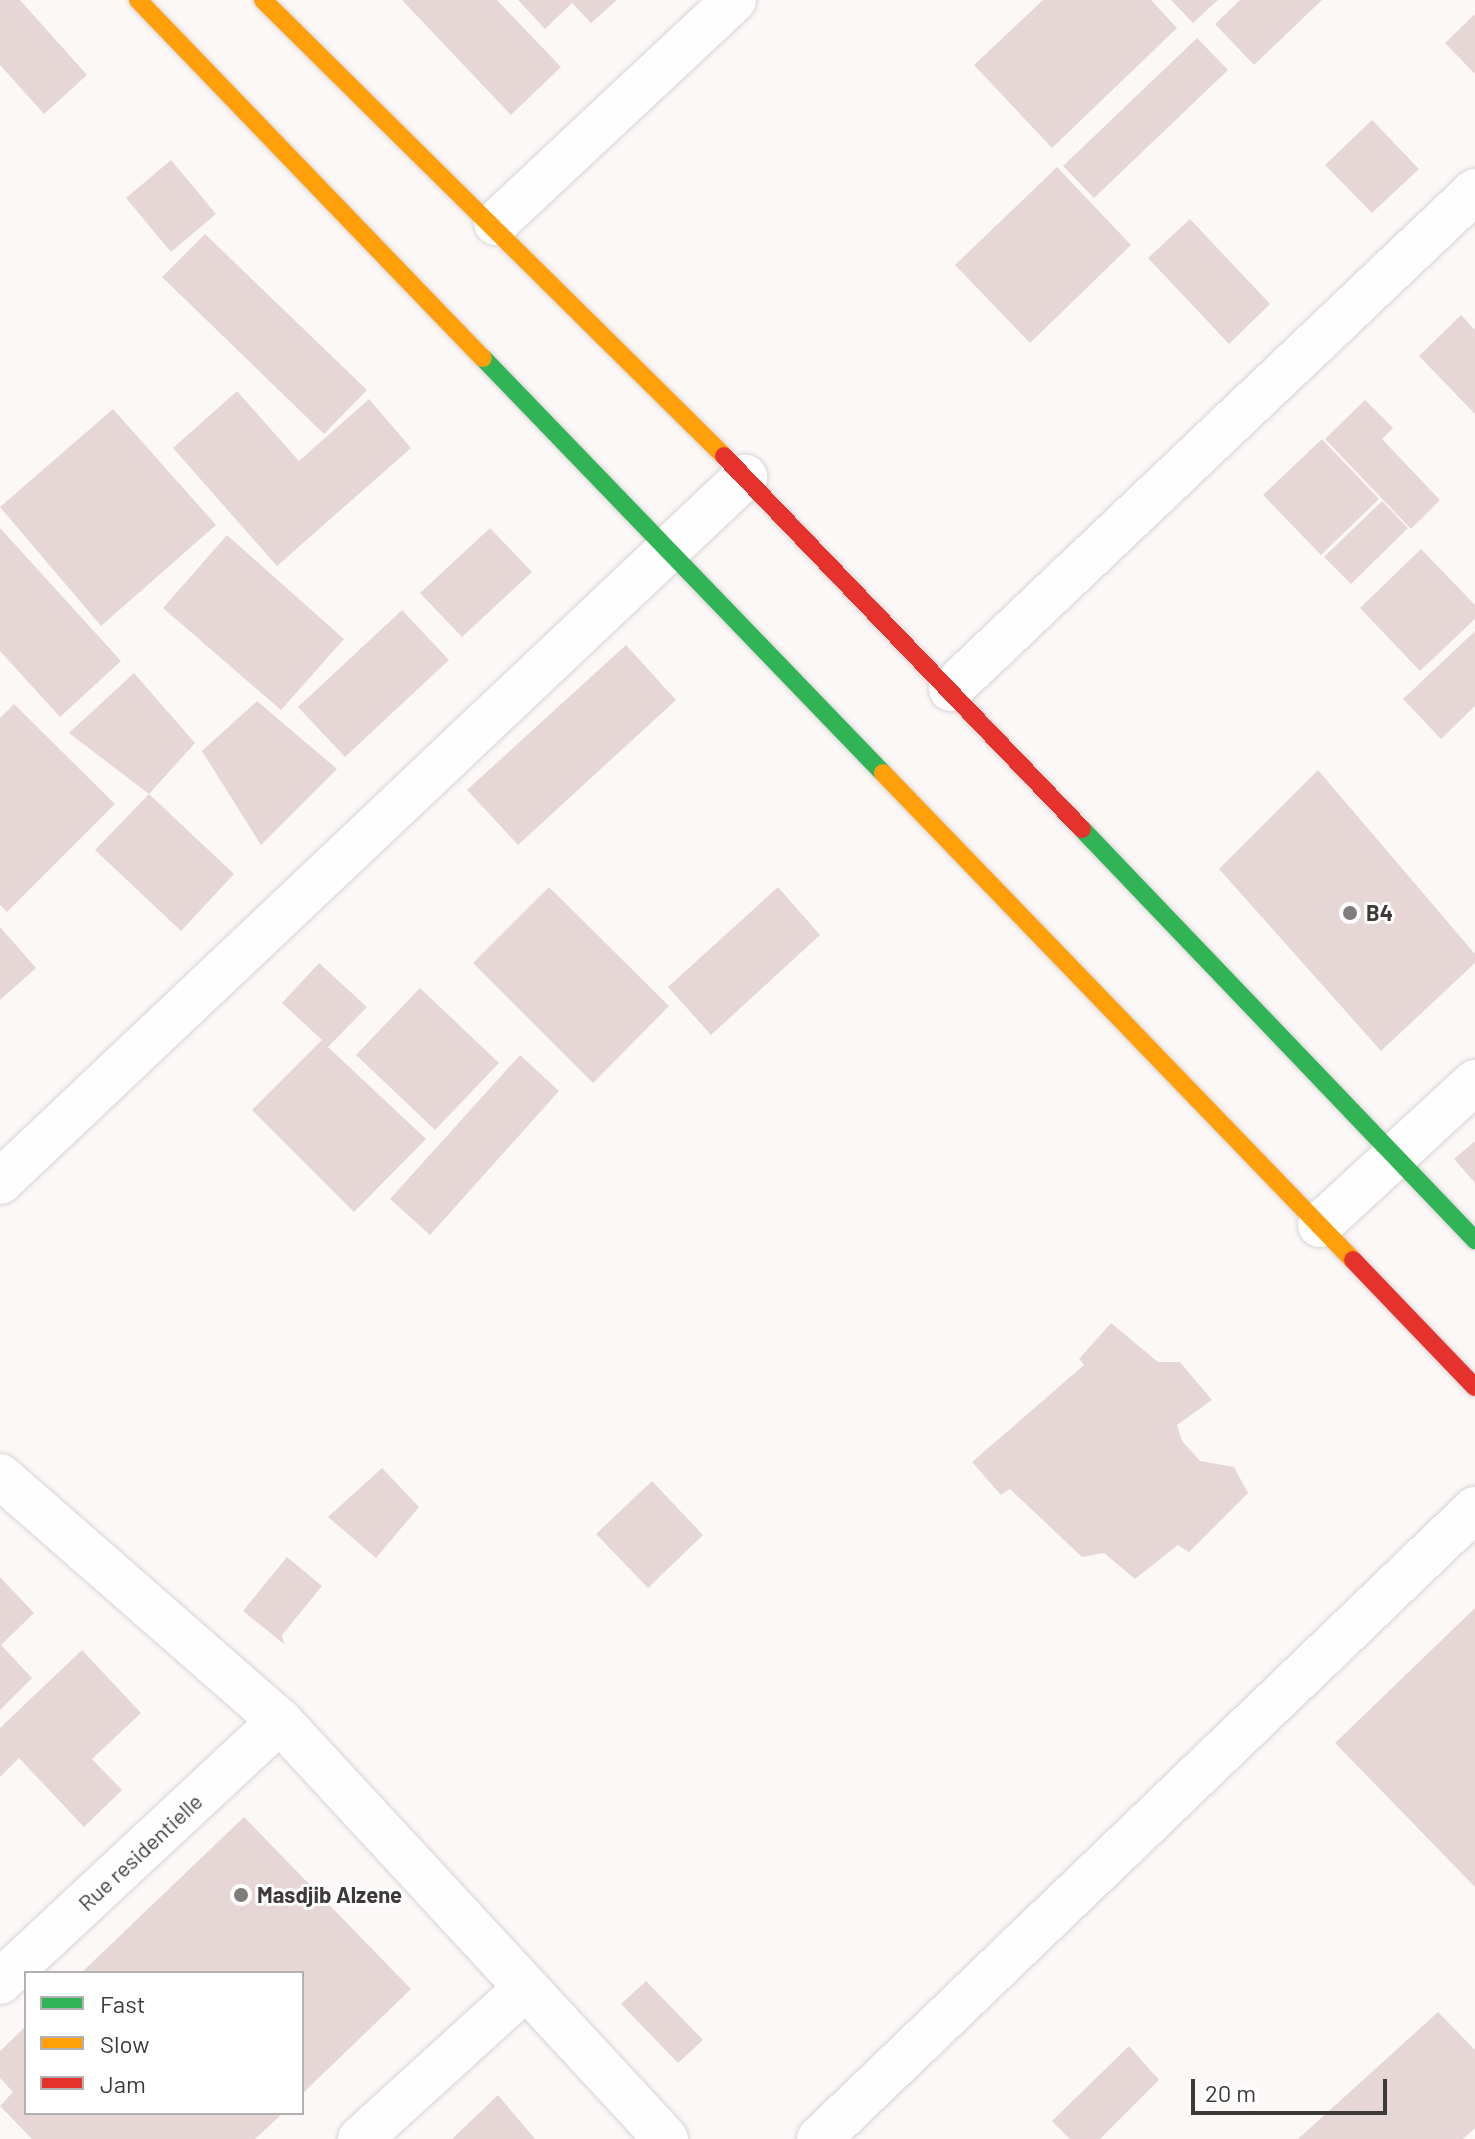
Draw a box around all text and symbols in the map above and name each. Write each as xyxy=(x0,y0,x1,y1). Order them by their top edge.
place label: B4 xyxy=(1366,900,1393,926)
marker: B4 xyxy=(1341,904,1359,922)
street label: Rue residentielle xyxy=(73,1788,207,1916)
place label: Masdjib Alzene xyxy=(257,1882,402,1908)
marker: Masdjib Alzene xyxy=(232,1886,250,1904)
legend xyxy=(24,1971,304,2115)
text: Fast xyxy=(100,1989,145,2018)
text: Slow xyxy=(100,2029,149,2058)
scale bar xyxy=(1195,2063,1391,2113)
text: Jam xyxy=(100,2069,146,2098)
text: 20 m xyxy=(1205,2078,1256,2107)

